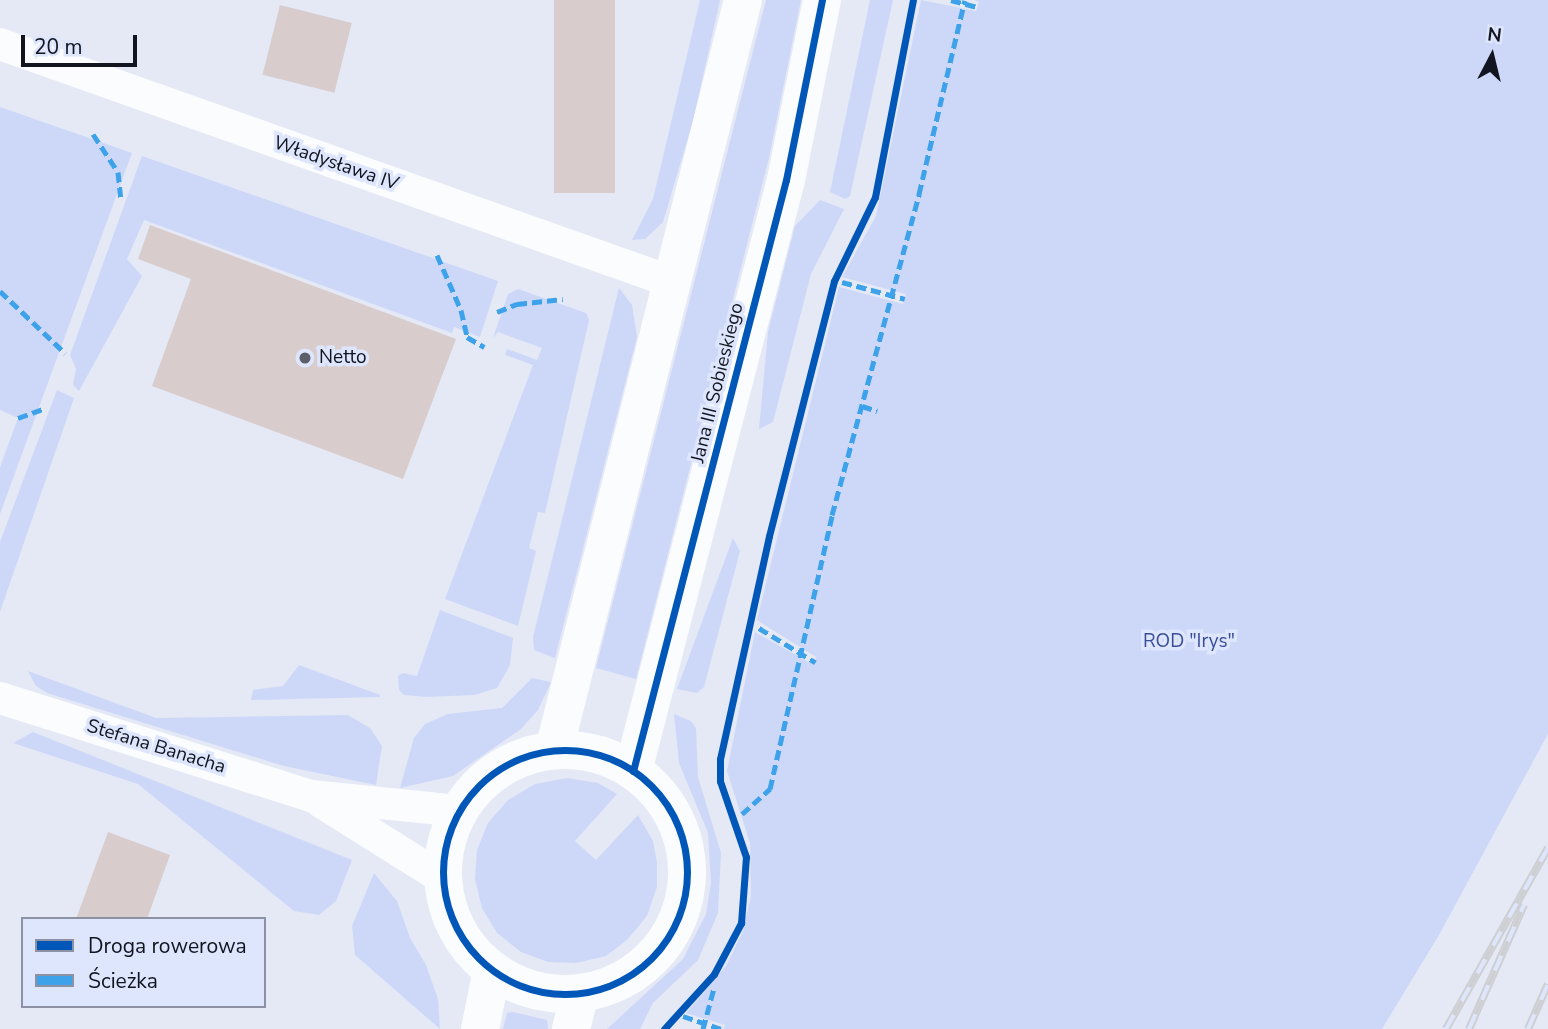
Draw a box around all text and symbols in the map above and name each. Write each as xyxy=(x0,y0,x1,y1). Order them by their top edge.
scale bar xyxy=(24,21,140,65)
north arrow xyxy=(1457,21,1527,91)
text: N xyxy=(1486,21,1503,49)
text: 20 m xyxy=(34,33,83,61)
street label: Władysława IV xyxy=(270,132,402,196)
street label: Jana III Sobieskiego xyxy=(687,301,749,465)
place label: Netto xyxy=(319,347,367,369)
marker: Netto xyxy=(297,350,313,366)
park label: ROD "Irys" xyxy=(1143,631,1235,653)
street label: Stefana Banacha xyxy=(84,715,228,779)
legend xyxy=(21,917,266,1008)
text: Droga rowerowa xyxy=(88,932,247,960)
text: Ścieżka xyxy=(88,967,158,995)

